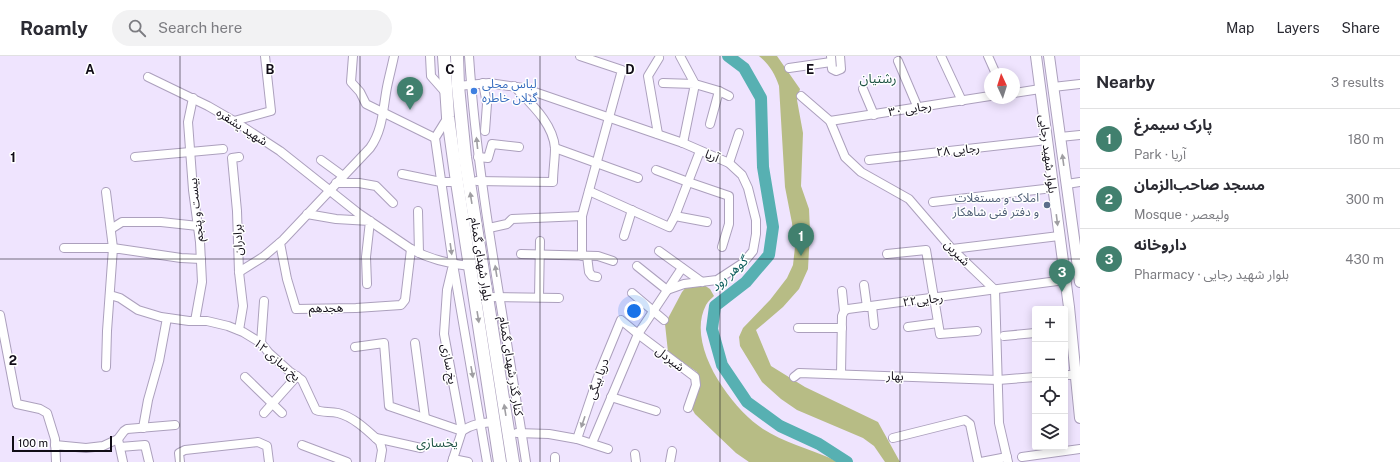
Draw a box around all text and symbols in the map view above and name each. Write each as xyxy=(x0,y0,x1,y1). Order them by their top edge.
search box xyxy=(112,10,392,46)
text: Roamly xyxy=(20,17,88,39)
icon: search xyxy=(126,17,148,39)
text: Search here xyxy=(158,19,242,36)
text: Map xyxy=(1226,20,1254,36)
text: Layers xyxy=(1276,20,1320,36)
text: Share xyxy=(1342,20,1380,36)
text: A xyxy=(85,62,95,77)
text: B xyxy=(266,62,275,77)
text: C xyxy=(445,62,455,77)
text: D xyxy=(625,62,635,77)
text: E xyxy=(806,62,814,77)
north arrow xyxy=(984,68,1020,104)
district label: رشتیان xyxy=(860,71,896,87)
text: Nearby xyxy=(1096,72,1155,92)
text: 3 results xyxy=(1331,75,1384,90)
pin: 2 xyxy=(397,77,423,110)
place label: لباس محلی گیلان خاطره xyxy=(482,77,539,105)
marker: لباس محلی گیلان خاطره xyxy=(469,86,479,96)
street label: رجایی ۳۰ xyxy=(887,99,933,119)
street label: شهید یشقره xyxy=(214,105,270,149)
street label: بلوار شهید رجایی xyxy=(1036,114,1060,194)
text: پارک سیمرغ xyxy=(1134,116,1213,133)
text: 1 xyxy=(1106,132,1112,147)
text: 180 m xyxy=(1348,132,1384,147)
one-way arrow xyxy=(473,137,480,149)
street label: رجایی ۲۸ xyxy=(936,141,980,159)
street label: آریا xyxy=(703,147,722,165)
text: Park · آریا xyxy=(1134,147,1186,162)
text: 1 xyxy=(10,150,16,165)
one-way arrow xyxy=(1060,154,1066,166)
text: مسجد صاحب‌الزمان xyxy=(1134,176,1265,193)
street label: بیست و پنجم xyxy=(186,177,208,243)
place label: املاک و مستغلات و دفتر فنی شاهکار xyxy=(951,191,1039,219)
one-way arrow xyxy=(468,192,474,204)
text: 2 xyxy=(1105,192,1113,207)
text: 300 m xyxy=(1346,192,1384,207)
marker: املاک و مستغلات و دفتر فنی شاهکار xyxy=(1042,200,1052,210)
text: Mosque · ولیعصر xyxy=(1134,207,1229,222)
one-way arrow xyxy=(1053,214,1060,226)
street label: بلوار شهدای گمنام xyxy=(465,216,495,302)
pin: 1 xyxy=(788,223,814,256)
street label: برادران xyxy=(230,224,246,256)
text: داروخانه xyxy=(1134,236,1187,253)
street label: شیرین xyxy=(941,237,973,269)
one-way arrow xyxy=(448,242,454,255)
water label: گوهر رود xyxy=(708,252,753,295)
text: 3 xyxy=(1105,252,1113,267)
text: 430 m xyxy=(1345,252,1384,267)
pin: 3 xyxy=(1049,259,1075,292)
one-way arrow xyxy=(493,265,499,278)
text: Pharmacy · بلوار شهید رجایی xyxy=(1134,267,1289,282)
street label: ۲۲رجایی xyxy=(902,291,944,309)
street label: هجدهم xyxy=(309,301,344,317)
your location xyxy=(624,301,644,321)
map controls xyxy=(1032,306,1068,450)
button: + xyxy=(1032,306,1068,342)
one-way arrow xyxy=(475,311,481,323)
street label: کنار گذر شهدای گمنام xyxy=(494,315,526,418)
street label: یخ سازی ۱۲ xyxy=(249,336,303,386)
button: − xyxy=(1032,342,1068,378)
street label: یخ سازی xyxy=(436,343,460,386)
street label: شیردل xyxy=(653,344,687,375)
text: 2 xyxy=(9,353,17,368)
street label: دریا بیگی xyxy=(584,356,612,401)
one-way arrow xyxy=(469,366,475,378)
street label: بهار xyxy=(885,369,904,383)
button: locate xyxy=(1032,378,1068,414)
one-way arrow xyxy=(502,404,508,416)
button: layers xyxy=(1032,414,1068,450)
one-way arrow xyxy=(579,416,585,428)
scale bar xyxy=(12,434,112,453)
district label: یخسازی xyxy=(416,435,458,451)
text: 100 m xyxy=(18,437,48,449)

